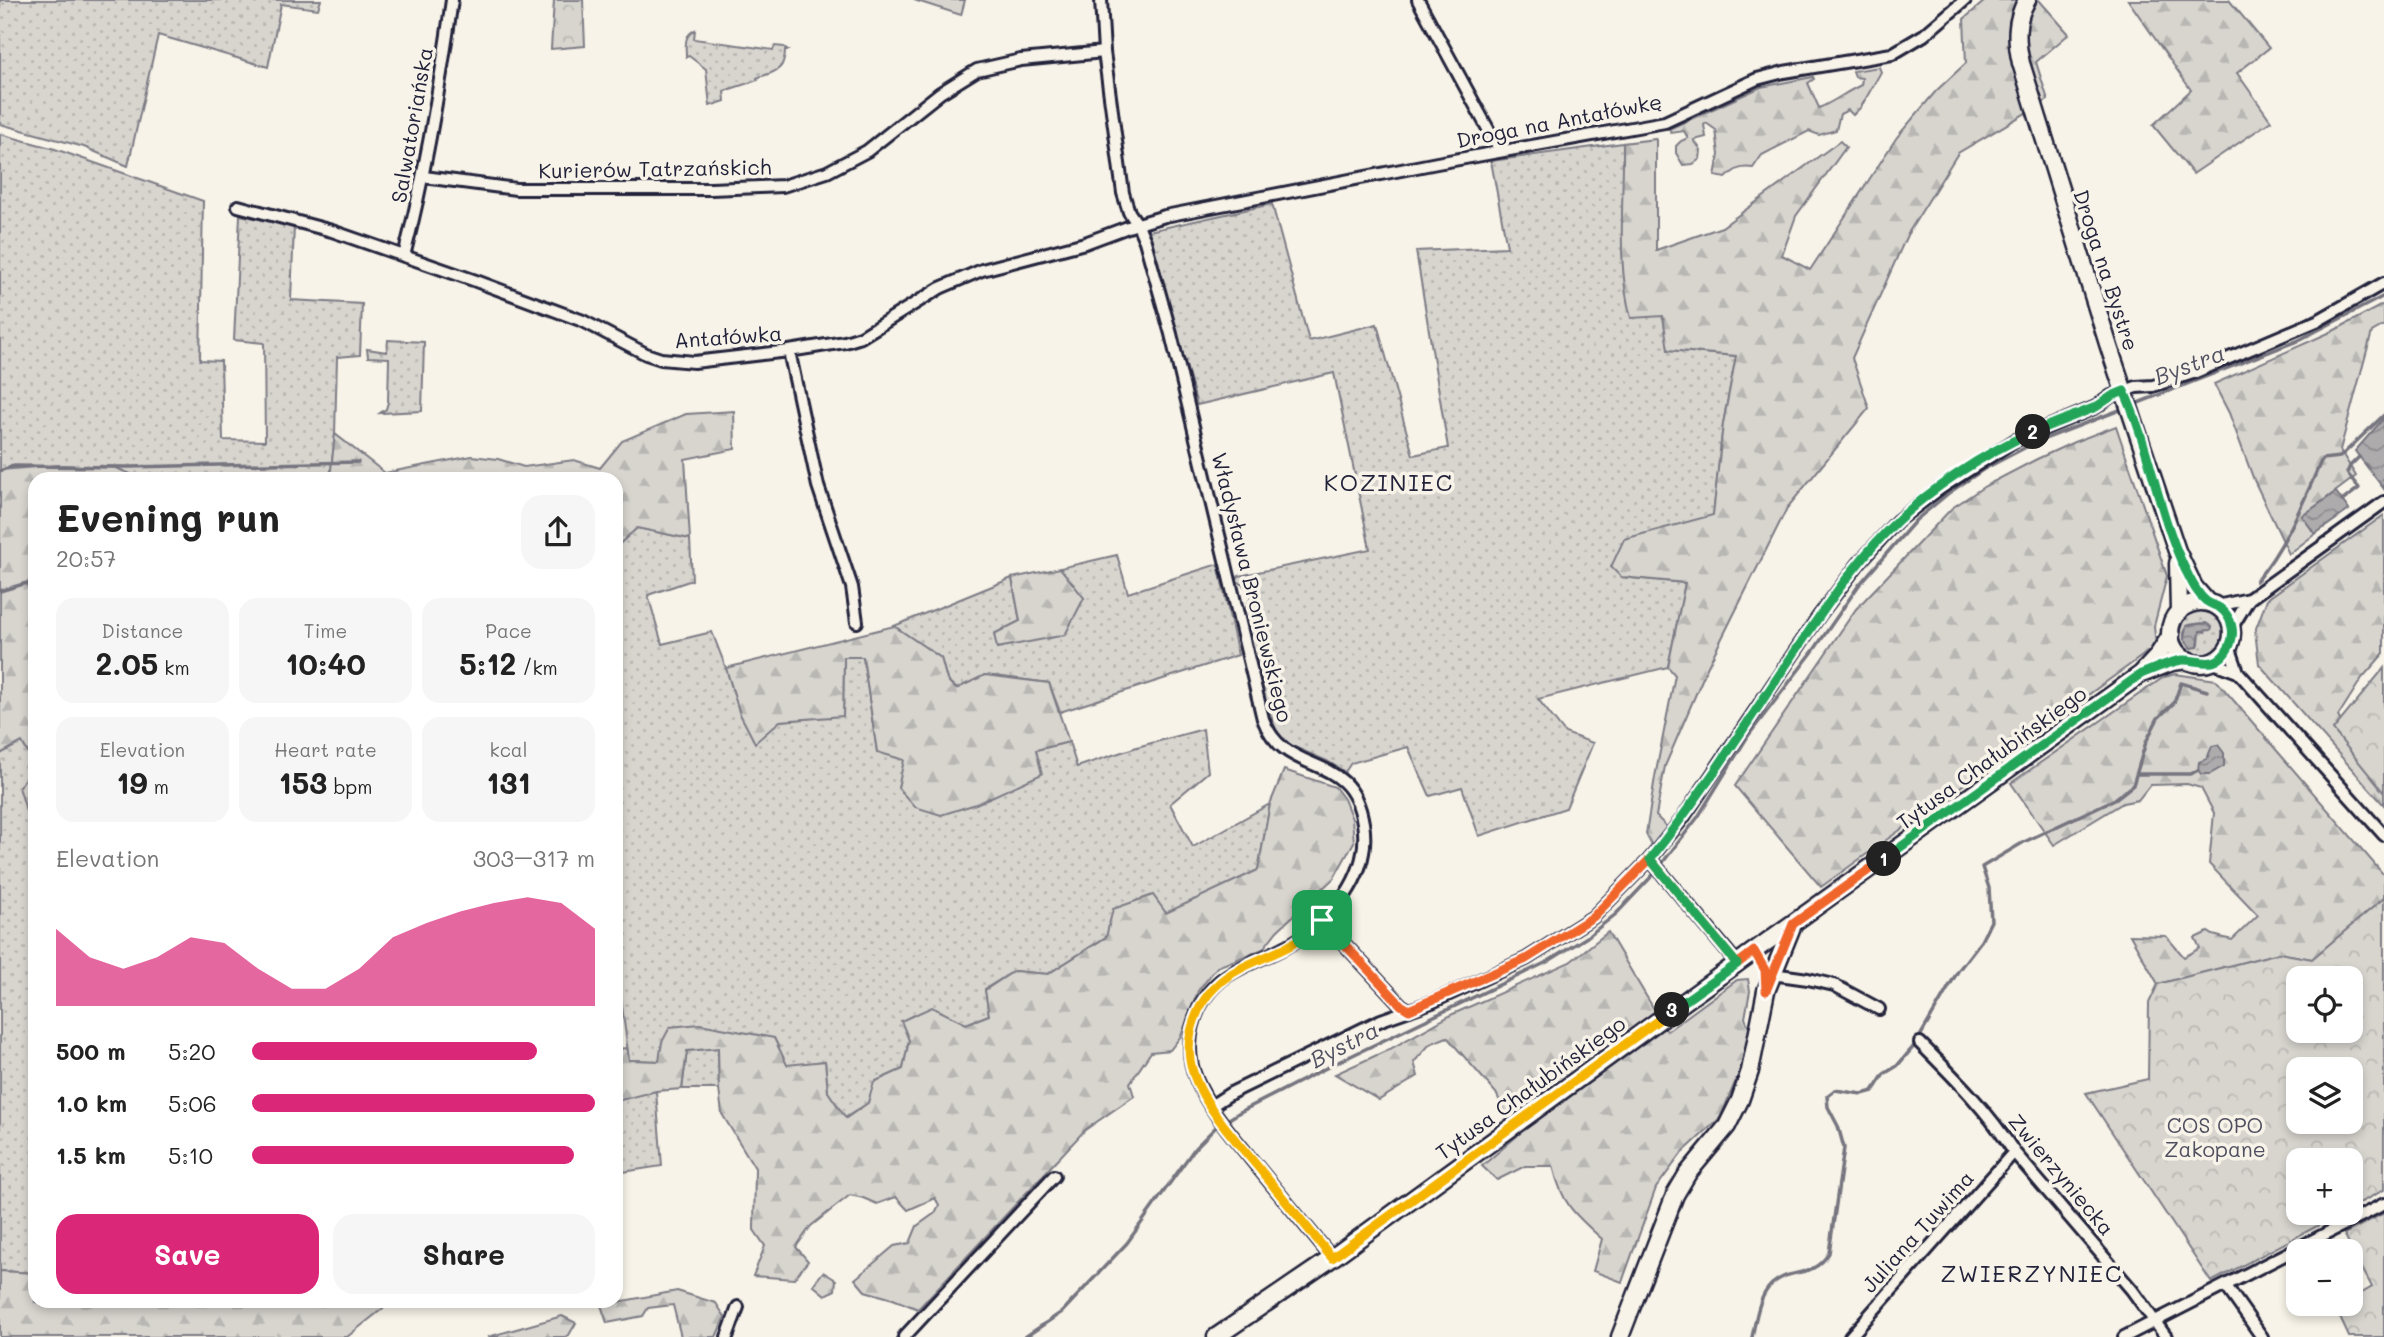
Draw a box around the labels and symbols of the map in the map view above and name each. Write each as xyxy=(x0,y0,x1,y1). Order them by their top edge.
street label: Salwatoriańska xyxy=(384,45,438,205)
street label: Droga na Antałówkę xyxy=(1454,87,1664,153)
street label: Kurierów Tatrzańskich xyxy=(538,152,772,184)
street label: Droga na Bystre xyxy=(2068,186,2146,354)
street label: Antałówka xyxy=(673,319,783,353)
water label: Bystra xyxy=(2149,337,2229,391)
pin: 2 xyxy=(2016,414,2050,450)
street label: Władysława Broniewskiego xyxy=(1206,449,1300,725)
district label: KOZINIEC xyxy=(1324,467,1454,497)
street label: Tytusa Chałubińskiego xyxy=(1891,679,2091,835)
pin: 1 xyxy=(1867,842,1902,876)
pin xyxy=(1292,890,1352,950)
pin: 3 xyxy=(1654,992,1690,1028)
street label: Tytusa Chałubińskiego xyxy=(1430,1009,1630,1165)
water label: Bystra xyxy=(1304,1014,1384,1074)
street label: Zwierzyniecka xyxy=(2003,1108,2121,1240)
park label: COS OPO Zakopane xyxy=(2164,1111,2266,1162)
street label: Juliana Tuwima xyxy=(1855,1164,1979,1298)
district label: ZWIERZYNIEC xyxy=(1941,1258,2123,1288)

